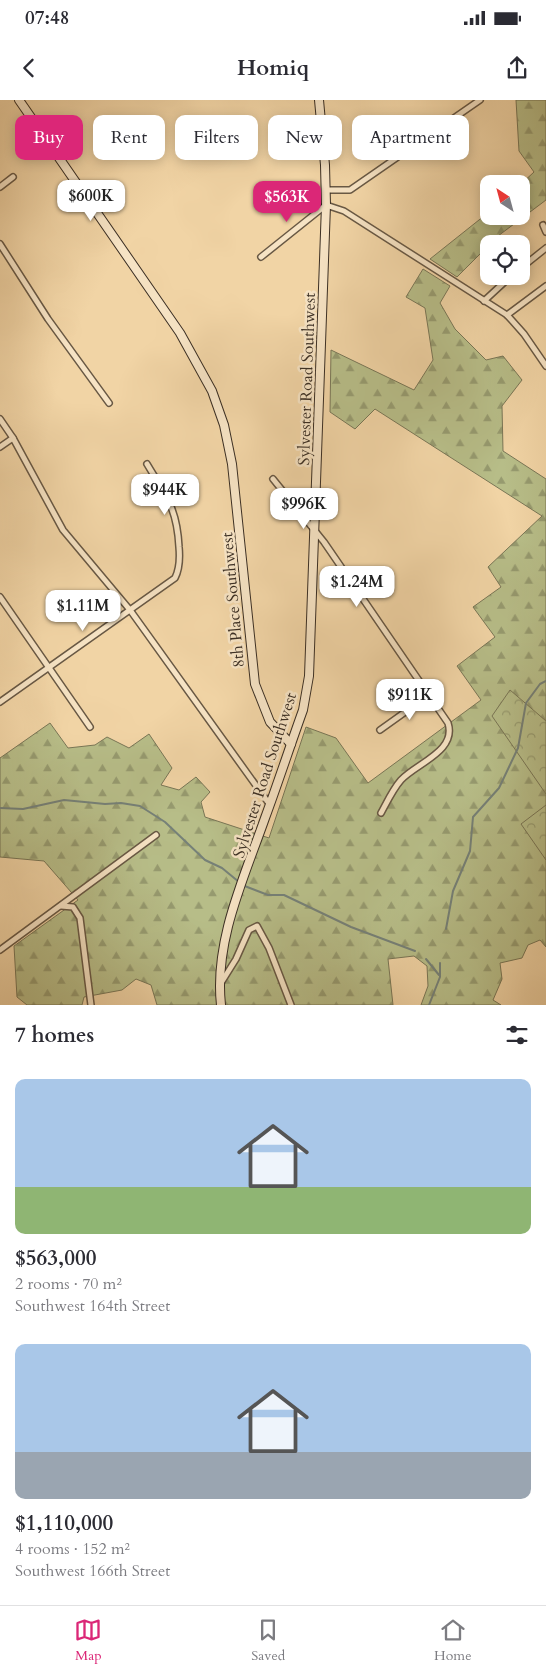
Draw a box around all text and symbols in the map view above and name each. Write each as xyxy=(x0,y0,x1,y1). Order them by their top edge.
text: 07:48 xyxy=(25,5,69,31)
text: Homiq xyxy=(237,53,309,83)
icon: back xyxy=(15,54,43,82)
icon: share xyxy=(503,54,531,82)
chip: Buy xyxy=(15,115,83,160)
chip: Rent xyxy=(93,115,165,160)
chip: Filters xyxy=(175,115,258,160)
chip: New xyxy=(268,115,342,160)
chip: Apartment xyxy=(352,115,469,160)
north arrow xyxy=(480,175,530,225)
map controls xyxy=(480,175,530,285)
pin: $600K xyxy=(56,180,126,222)
pin: $563K xyxy=(252,180,322,223)
text: $600K xyxy=(68,185,114,207)
text: $563K xyxy=(264,186,310,208)
button: locate xyxy=(480,235,530,285)
street label: Sylvester Road Southwest xyxy=(293,292,321,466)
pin: $944K xyxy=(130,474,200,516)
text: $944K xyxy=(142,479,188,501)
pin: $996K xyxy=(269,488,339,530)
text: $996K xyxy=(281,493,327,515)
street label: 8th Place Southwest xyxy=(216,532,250,668)
pin: $1.24M xyxy=(316,566,398,608)
text: $1.24M xyxy=(331,571,383,593)
pin: $1.11M xyxy=(42,590,124,632)
text: $1.11M xyxy=(57,595,109,617)
pin: $911K xyxy=(375,678,445,721)
text: $911K xyxy=(387,684,433,706)
street label: Sylvester Road Southwest xyxy=(228,690,302,861)
text: 7 homes xyxy=(15,1021,94,1050)
icon: filters xyxy=(503,1021,531,1049)
icon: home xyxy=(228,1111,318,1201)
text: $563,000 xyxy=(15,1244,96,1273)
text: 2 rooms · 70 m² xyxy=(15,1273,122,1295)
text: Southwest 164th Street xyxy=(15,1295,170,1317)
icon: home xyxy=(228,1376,318,1466)
text: $1,110,000 xyxy=(15,1509,113,1538)
text: 4 rooms · 152 m² xyxy=(15,1538,130,1560)
text: Southwest 166th Street xyxy=(15,1560,170,1582)
tab: Map xyxy=(74,1616,102,1665)
tab: Saved xyxy=(251,1616,285,1665)
tab: Home xyxy=(434,1616,472,1665)

